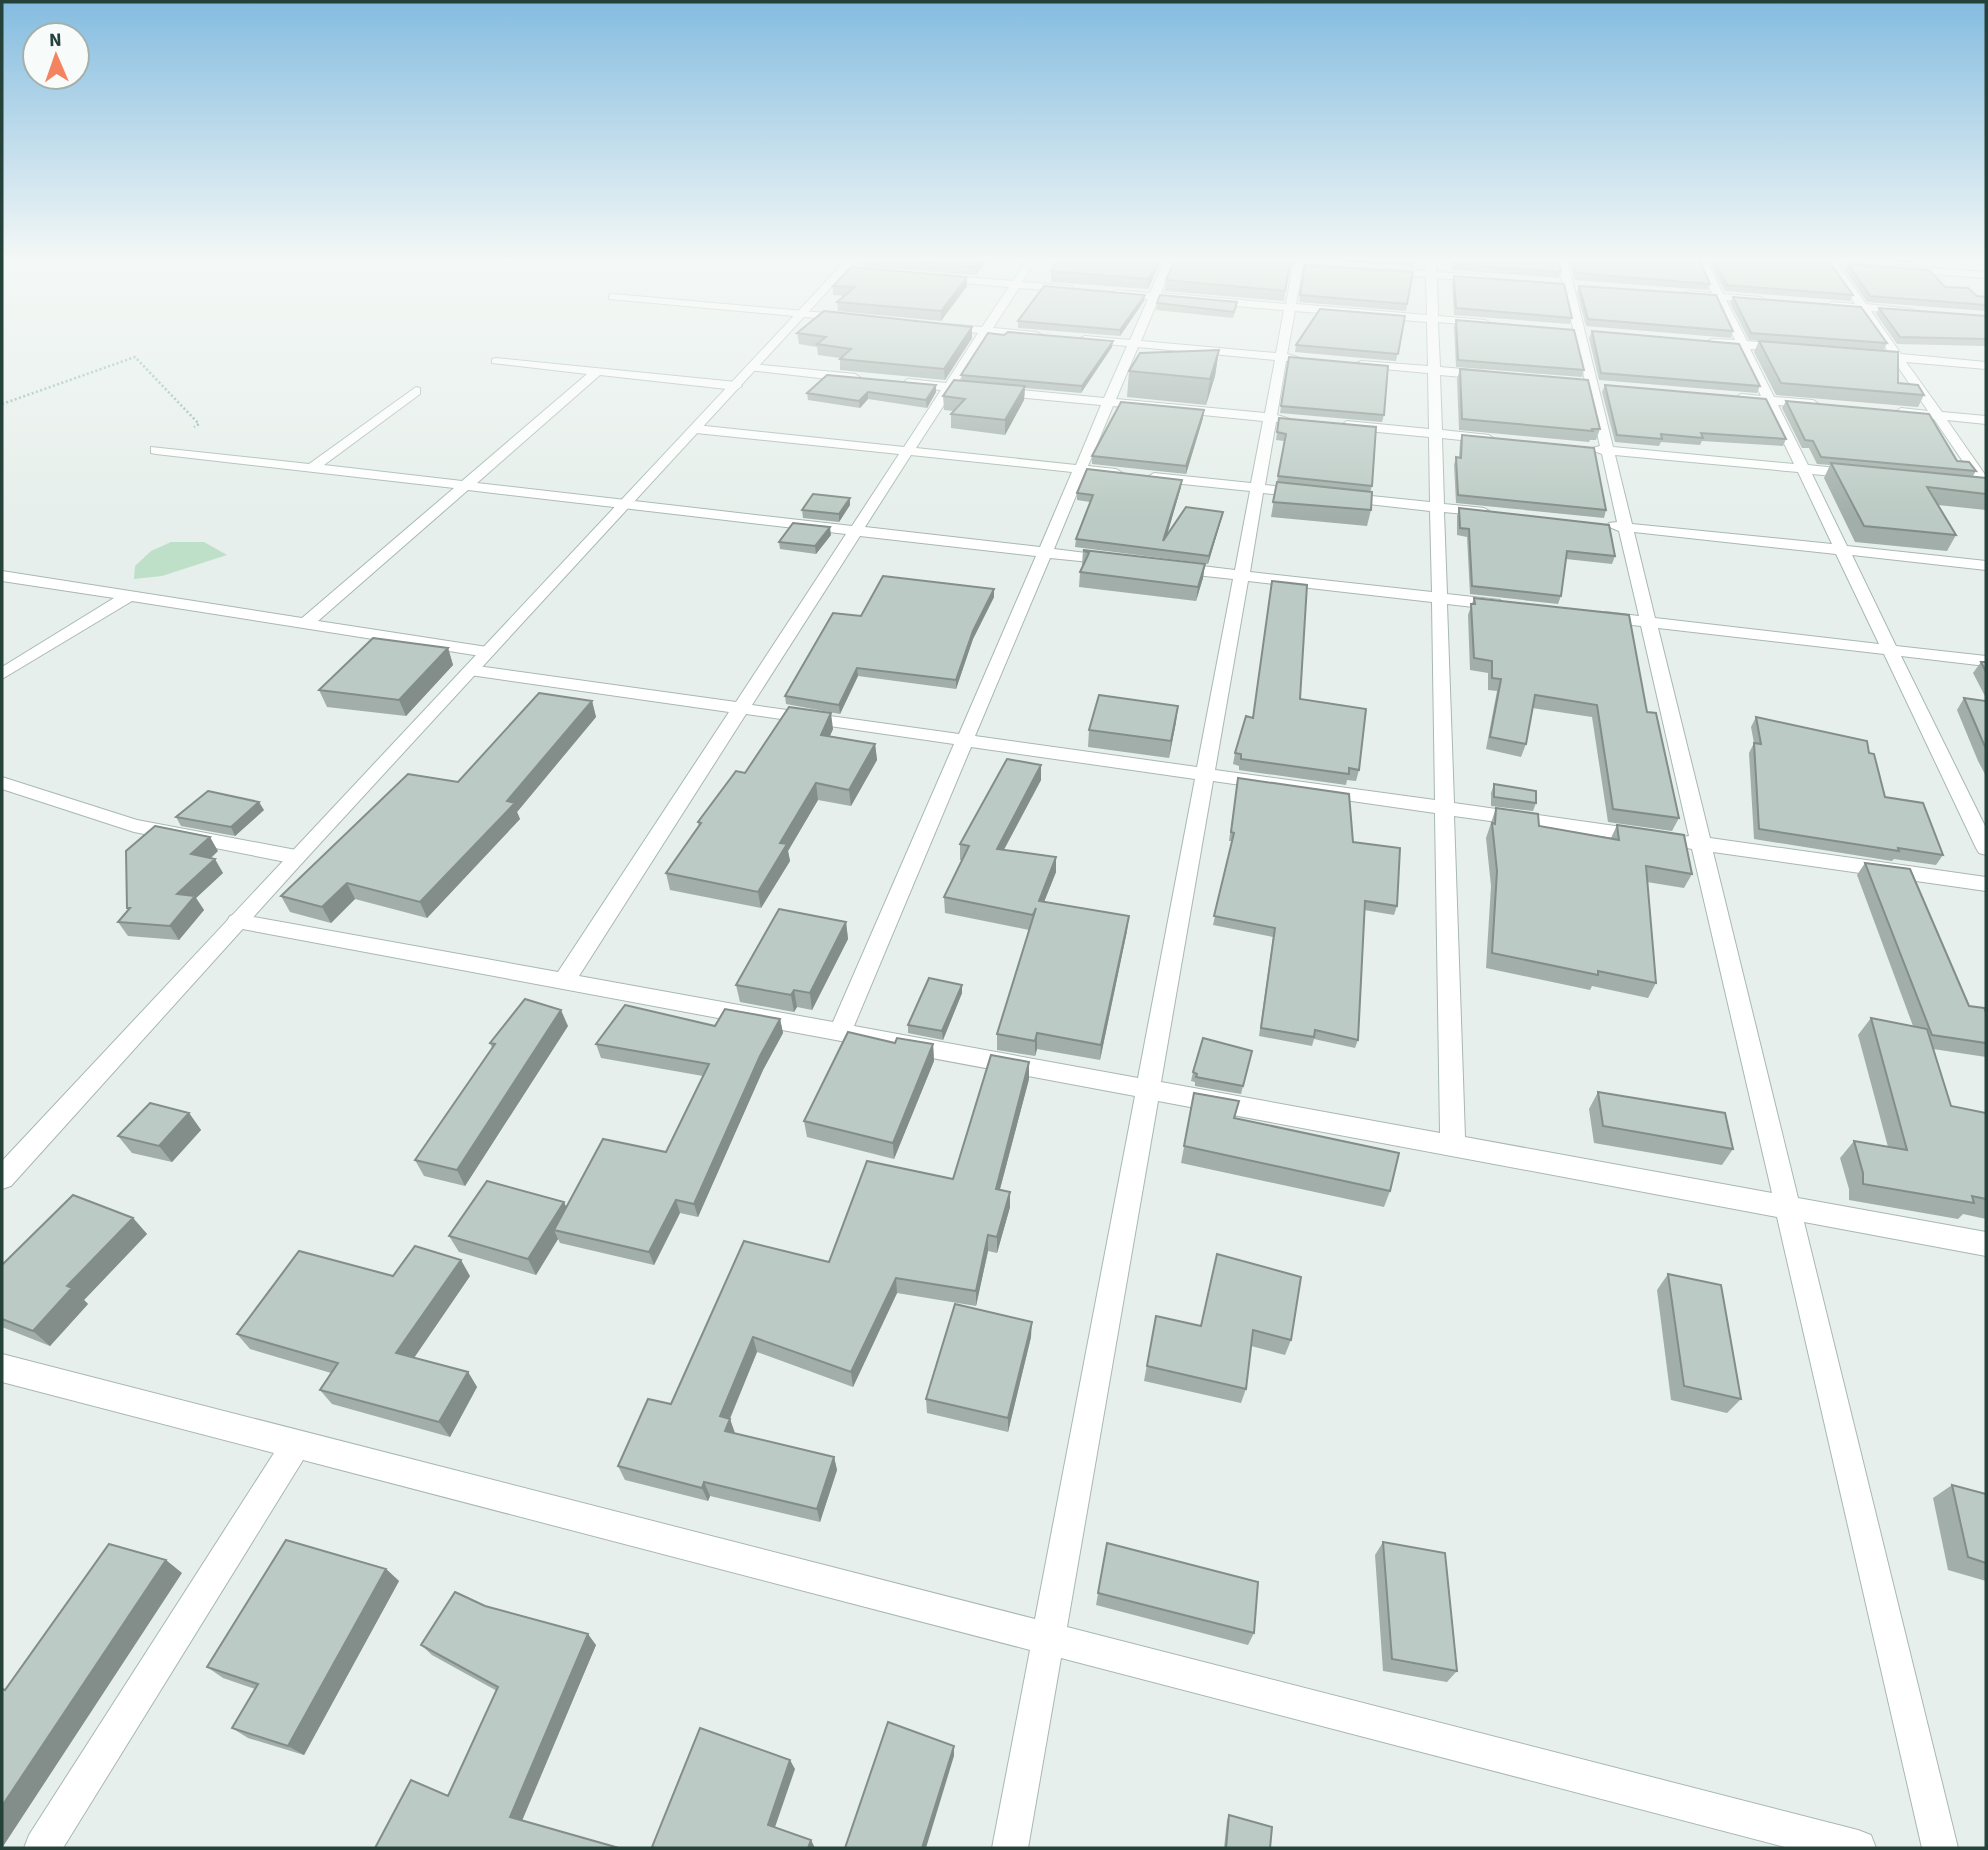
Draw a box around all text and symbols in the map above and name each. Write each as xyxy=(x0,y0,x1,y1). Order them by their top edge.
north arrow xyxy=(21,21,91,91)
text: N xyxy=(49,27,62,54)

